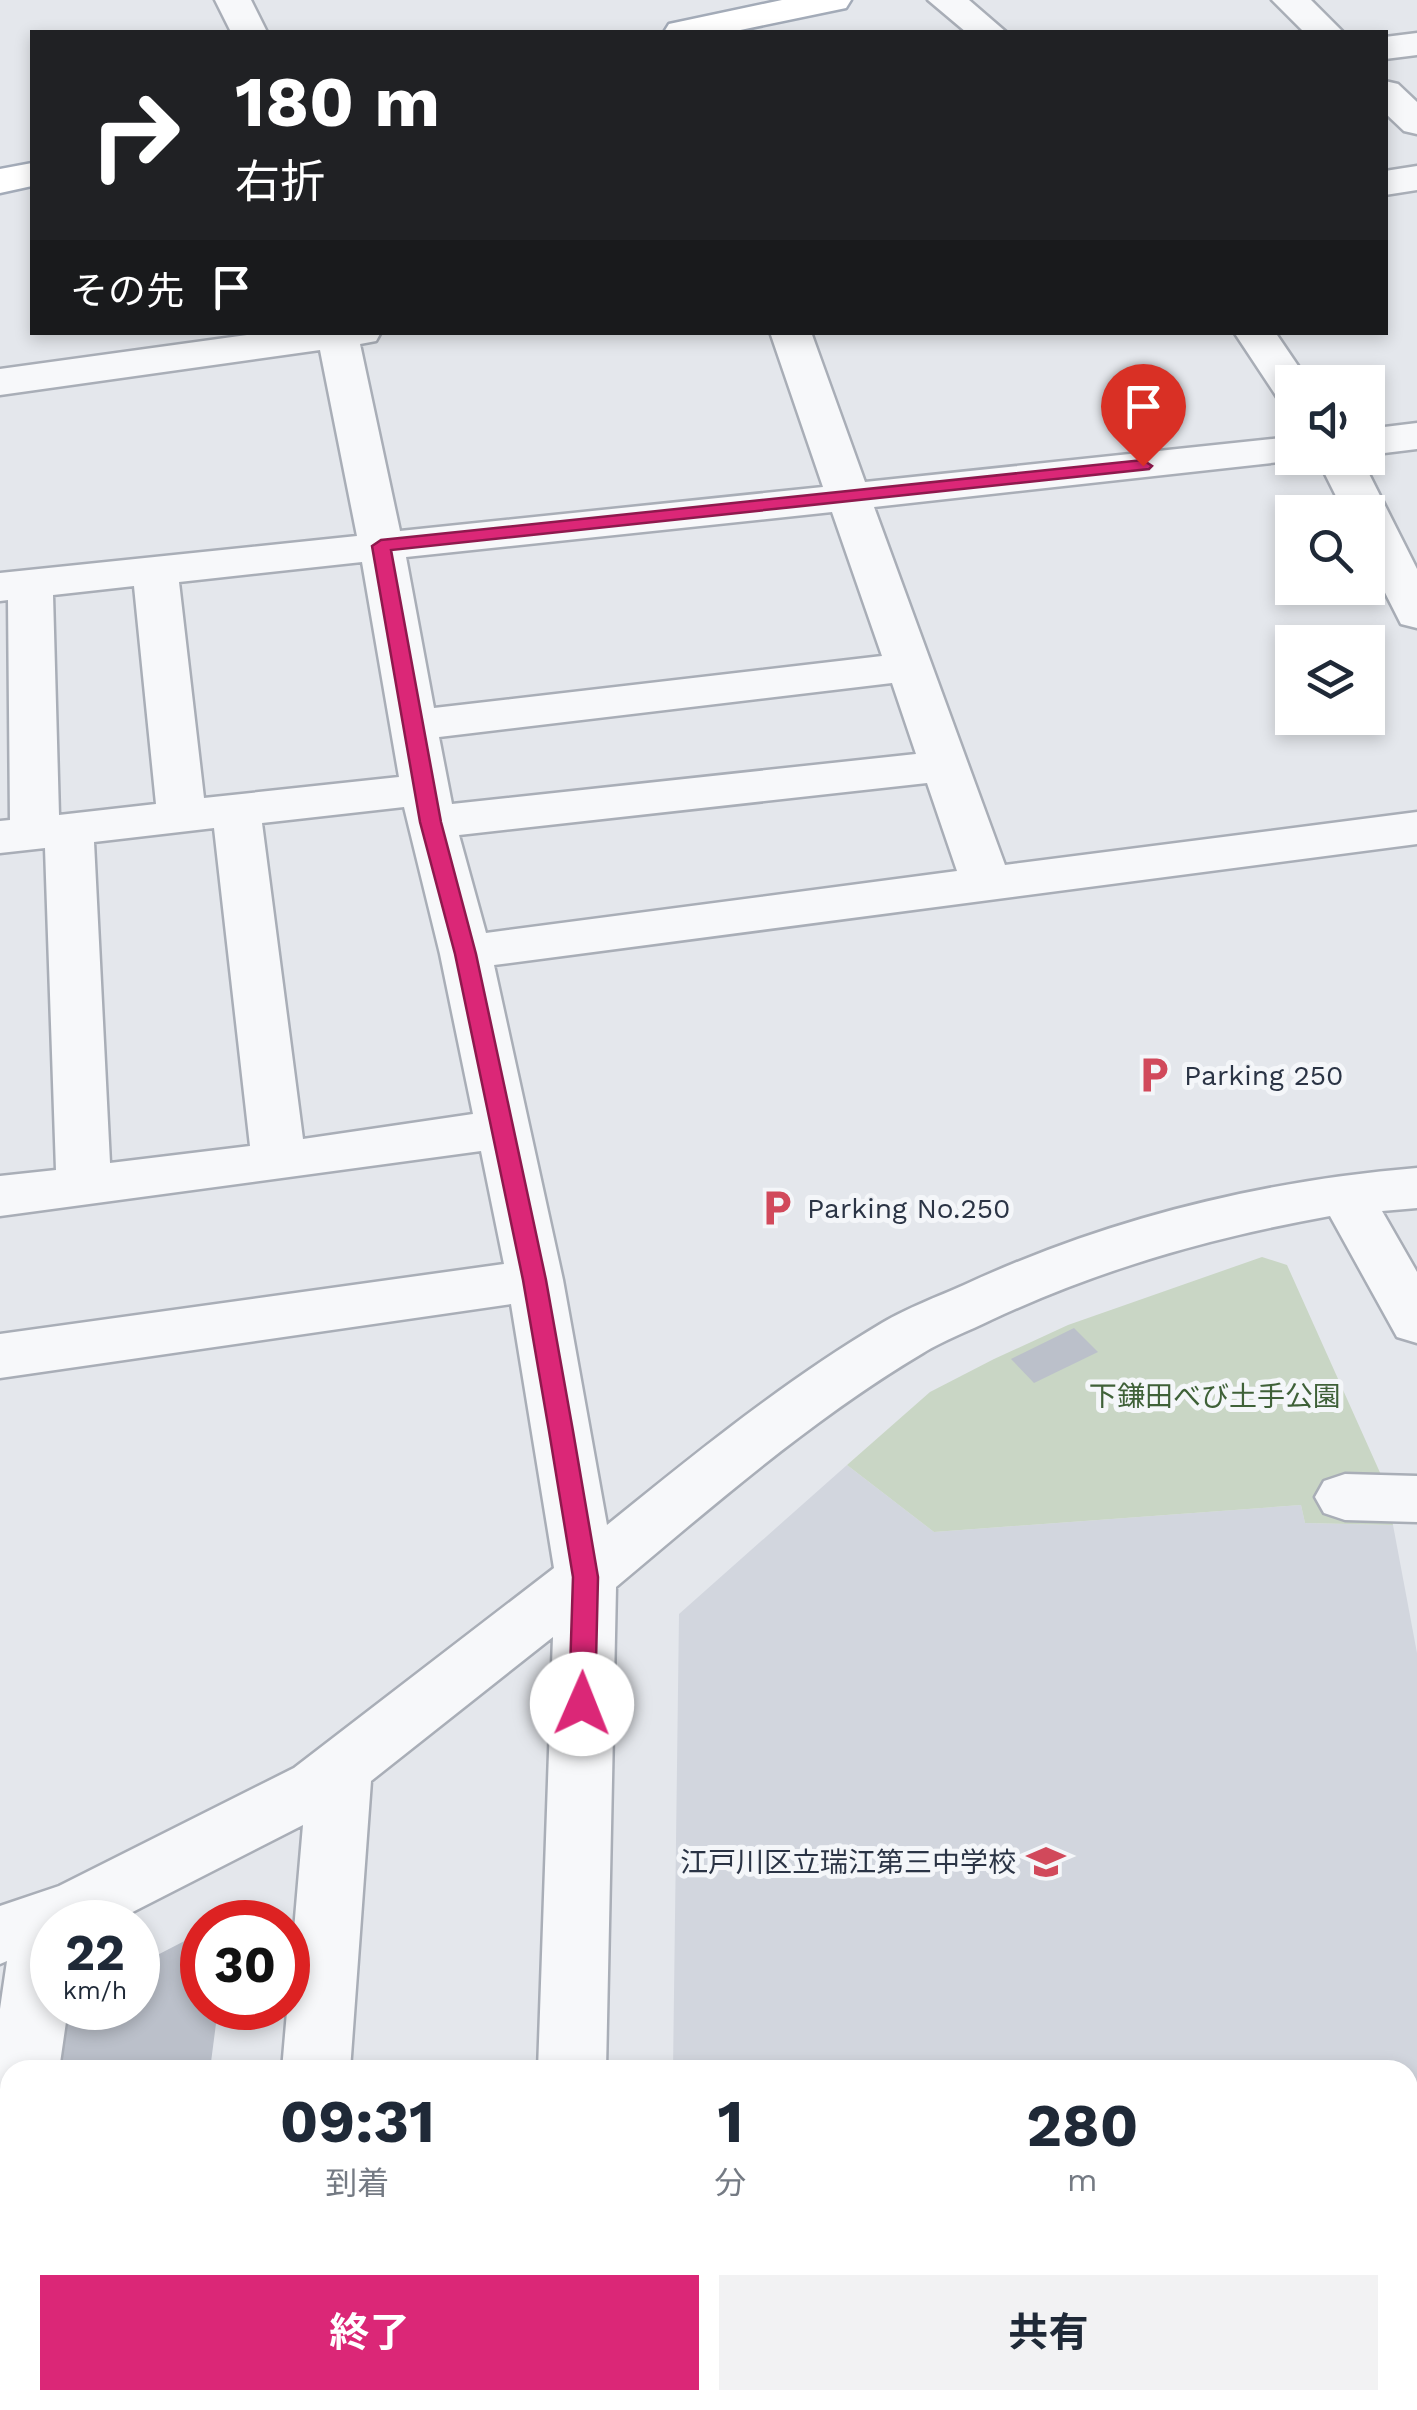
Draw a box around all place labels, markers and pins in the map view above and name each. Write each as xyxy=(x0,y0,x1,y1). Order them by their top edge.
pin xyxy=(1101,364,1186,467)
parking icon: Parking 250 xyxy=(1133,1054,1175,1096)
place label: Parking 250 xyxy=(1184,1059,1344,1092)
parking icon: Parking No.250 xyxy=(756,1187,798,1229)
place label: Parking No.250 xyxy=(807,1192,1011,1225)
school or university icon: 江戸川区立瑞江第三中学校 xyxy=(1025,1841,1067,1883)
place label: 江戸川区立瑞江第三中学校 xyxy=(680,1846,1016,1879)

